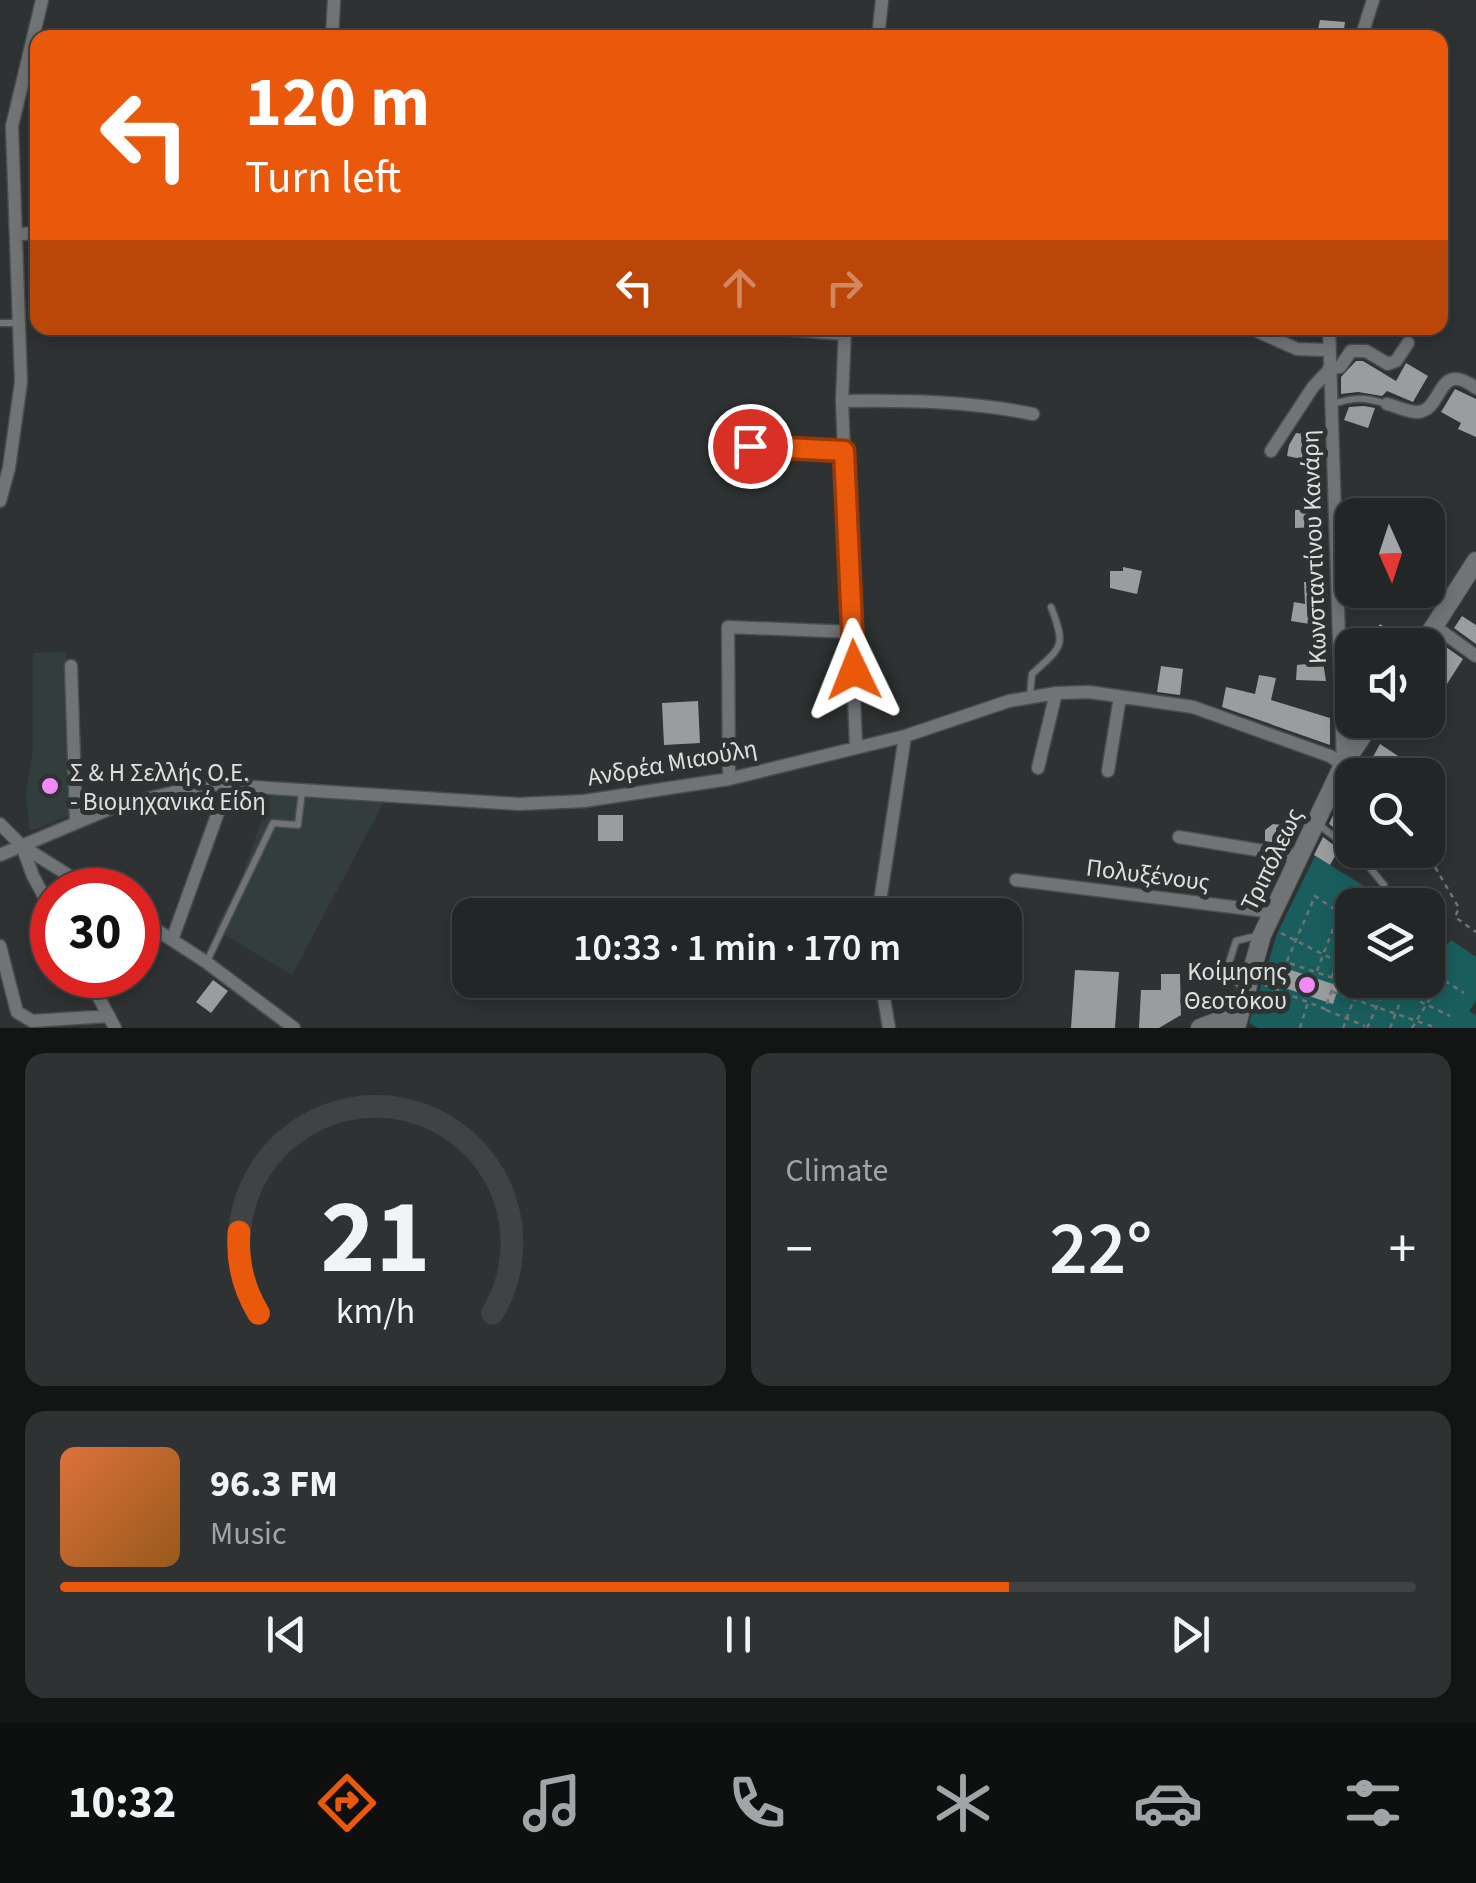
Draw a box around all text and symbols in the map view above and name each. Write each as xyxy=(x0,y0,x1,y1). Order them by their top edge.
text: 120 m xyxy=(245,53,430,153)
icon: left xyxy=(80,70,210,200)
text: Turn left xyxy=(245,146,401,210)
icon: left xyxy=(607,260,662,315)
icon: ahead xyxy=(712,260,767,315)
icon: right xyxy=(817,260,872,315)
pin xyxy=(708,404,793,489)
icon: arrive xyxy=(723,419,778,474)
street label: Κωνσταντίνου Κανάρη xyxy=(1292,429,1336,665)
north arrow xyxy=(1335,498,1445,608)
map controls xyxy=(1335,498,1445,998)
position arrow xyxy=(802,618,906,722)
button: sound xyxy=(1335,628,1445,738)
street label: Ανδρέα Μιαούλη xyxy=(584,730,760,796)
place label: Σ & Η Σελλής Ο.Ε. - Βιομηχανικά Είδη xyxy=(70,755,266,820)
button: search xyxy=(1335,758,1445,868)
marker: Σ & Η Σελλής Ο.Ε. - Βιομηχανικά Είδη xyxy=(39,775,61,797)
street label: Τριπόλεως xyxy=(1232,802,1312,917)
street label: Πολυξένους xyxy=(1084,850,1212,900)
speed limit sign: 30 xyxy=(30,868,160,998)
button: layers xyxy=(1335,888,1445,998)
text: 10:33 · 1 min · 170 m xyxy=(573,921,901,975)
place label: Κοίμησης Θεοτόκου xyxy=(1184,954,1287,1019)
marker: Κοίμησης Θεοτόκου xyxy=(1296,974,1318,996)
text: Climate xyxy=(786,1148,888,1194)
text: 21 xyxy=(320,1165,430,1313)
text: 22° xyxy=(1049,1196,1152,1303)
text: − xyxy=(786,1211,813,1289)
text: + xyxy=(1389,1211,1416,1289)
text: km/h xyxy=(336,1286,415,1337)
text: 96.3 FM xyxy=(210,1457,338,1511)
text: Music xyxy=(210,1511,287,1557)
icon: previous xyxy=(259,1607,314,1662)
icon: pause xyxy=(711,1607,766,1662)
icon: next xyxy=(1163,1607,1218,1662)
icon: directions xyxy=(312,1768,382,1838)
icon: music xyxy=(517,1768,587,1838)
icon: phone xyxy=(722,1768,792,1838)
icon: climate xyxy=(928,1768,998,1838)
icon: car xyxy=(1133,1768,1203,1838)
icon: filters xyxy=(1338,1768,1408,1838)
text: 10:32 xyxy=(68,1771,176,1835)

